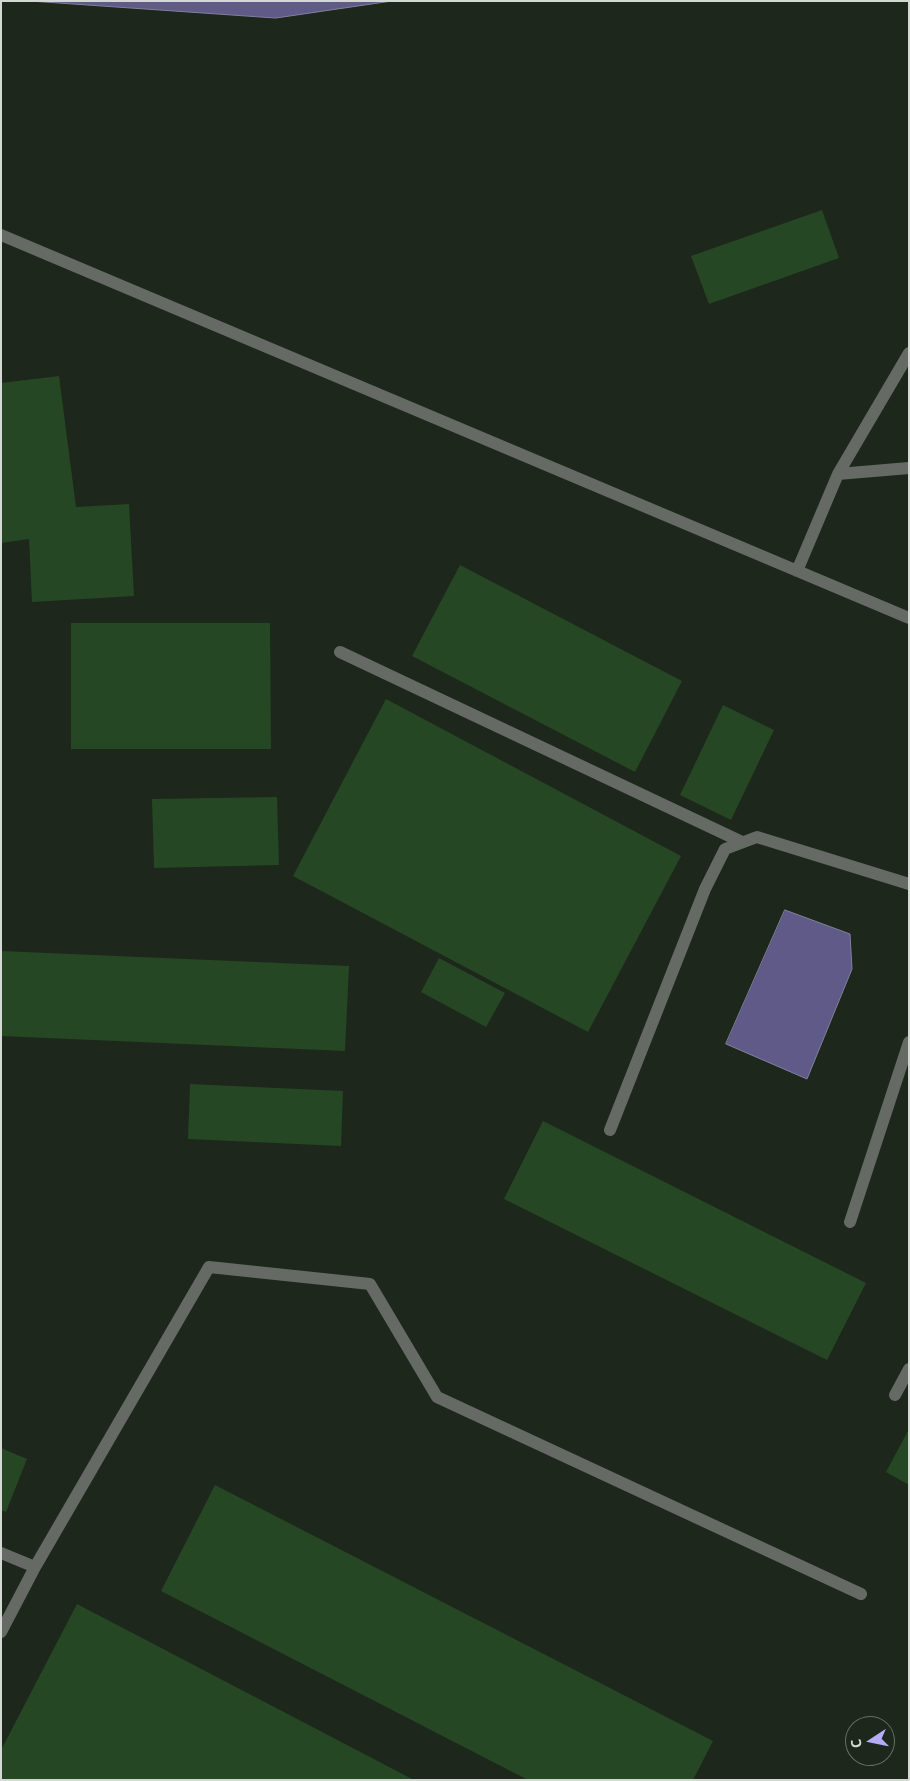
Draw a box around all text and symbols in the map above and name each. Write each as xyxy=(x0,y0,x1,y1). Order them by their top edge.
north arrow xyxy=(845,1716,895,1766)
text: С xyxy=(846,1738,866,1750)

